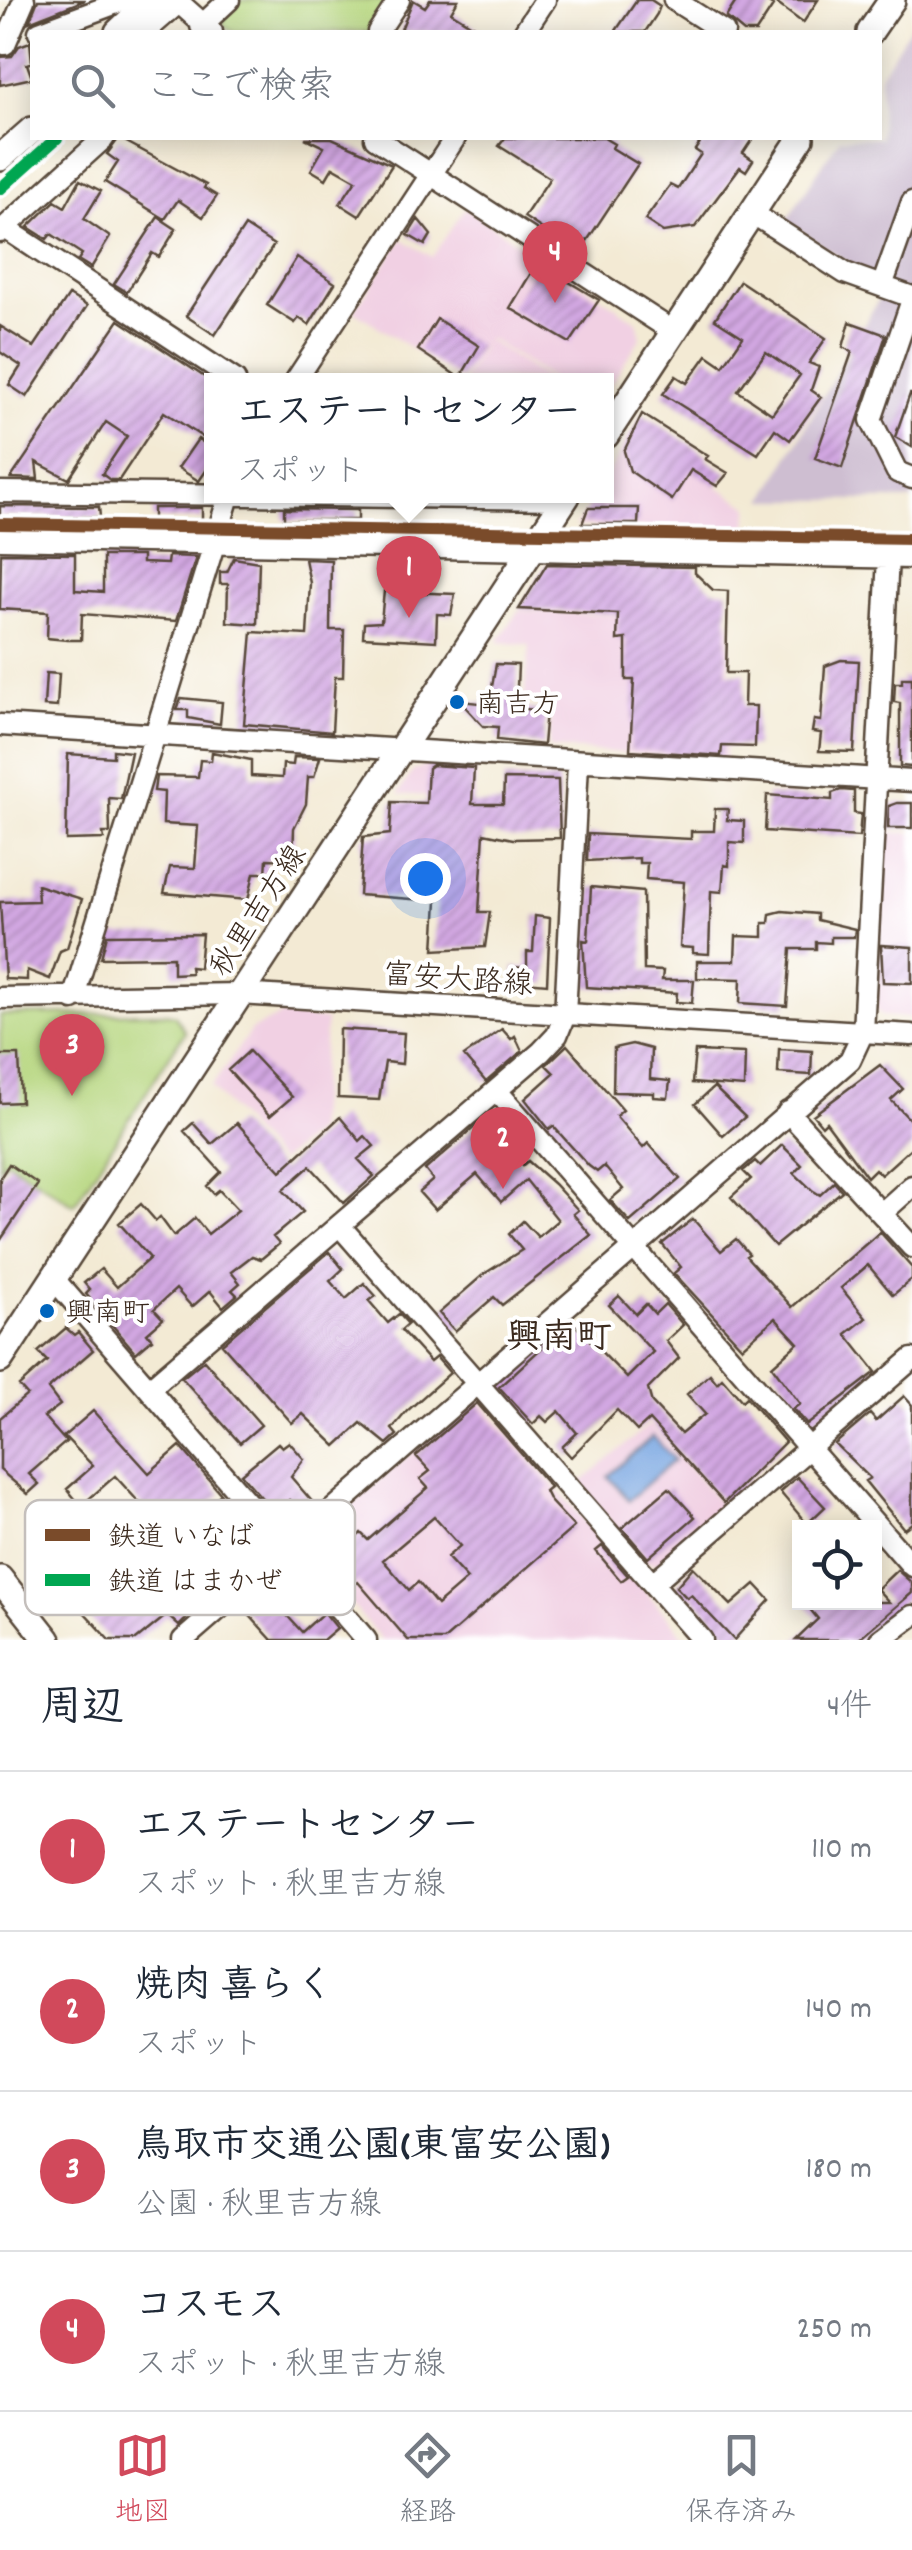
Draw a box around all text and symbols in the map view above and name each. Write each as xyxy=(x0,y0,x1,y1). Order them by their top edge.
search box xyxy=(30,30,882,140)
icon: search xyxy=(65,58,120,113)
text: ここで検索 xyxy=(145,62,335,117)
pin: 4 xyxy=(522,220,588,303)
popup xyxy=(204,373,614,503)
text: エステートセンター xyxy=(237,388,581,443)
text: スポット xyxy=(237,451,365,497)
pin: 1 xyxy=(376,536,442,618)
place label: 南吉方 xyxy=(476,687,560,727)
marker: 南吉方 xyxy=(447,692,467,712)
street label: 秋里吉方線 xyxy=(202,838,320,987)
your location xyxy=(400,853,451,904)
street label: 富安大路線 xyxy=(381,956,534,1009)
pin: 3 xyxy=(40,1014,104,1096)
pin: 2 xyxy=(470,1106,536,1189)
place label: 興南町 xyxy=(66,1296,150,1336)
marker: 興南町 xyxy=(37,1301,57,1321)
district label: 興南町 xyxy=(506,1315,612,1365)
legend xyxy=(25,1500,355,1615)
text: 鉄道 いなば xyxy=(108,1520,254,1560)
map controls xyxy=(792,1520,882,1610)
button: locate xyxy=(792,1520,882,1610)
text: 鉄道 はまかぜ xyxy=(108,1565,282,1605)
text: 周辺 xyxy=(40,1681,124,1741)
text: 4件 xyxy=(827,1686,872,1732)
text: エステートセンター xyxy=(135,1801,479,1856)
text: 1 xyxy=(69,1828,76,1874)
text: 110 m xyxy=(811,1828,872,1874)
text: スポット · 秋里吉方線 xyxy=(135,1864,445,1910)
text: 焼肉 喜らく xyxy=(135,1961,334,2016)
text: 2 xyxy=(66,1988,79,2034)
text: 140 m xyxy=(805,1988,872,2034)
text: スポット xyxy=(135,2024,263,2070)
text: 鳥取市交通公園(東富安公園) xyxy=(135,2121,610,2176)
text: 3 xyxy=(65,2148,80,2194)
text: 180 m xyxy=(805,2148,872,2194)
text: 公園 · 秋里吉方線 xyxy=(135,2184,381,2230)
text: コスモス xyxy=(135,2281,285,2336)
text: 4 xyxy=(66,2308,79,2354)
text: 250 m xyxy=(796,2308,872,2354)
text: スポット · 秋里吉方線 xyxy=(135,2344,445,2390)
tab: 地図 xyxy=(115,2428,171,2535)
tab: 経路 xyxy=(400,2428,456,2535)
tab: 保存済み xyxy=(685,2428,797,2535)

